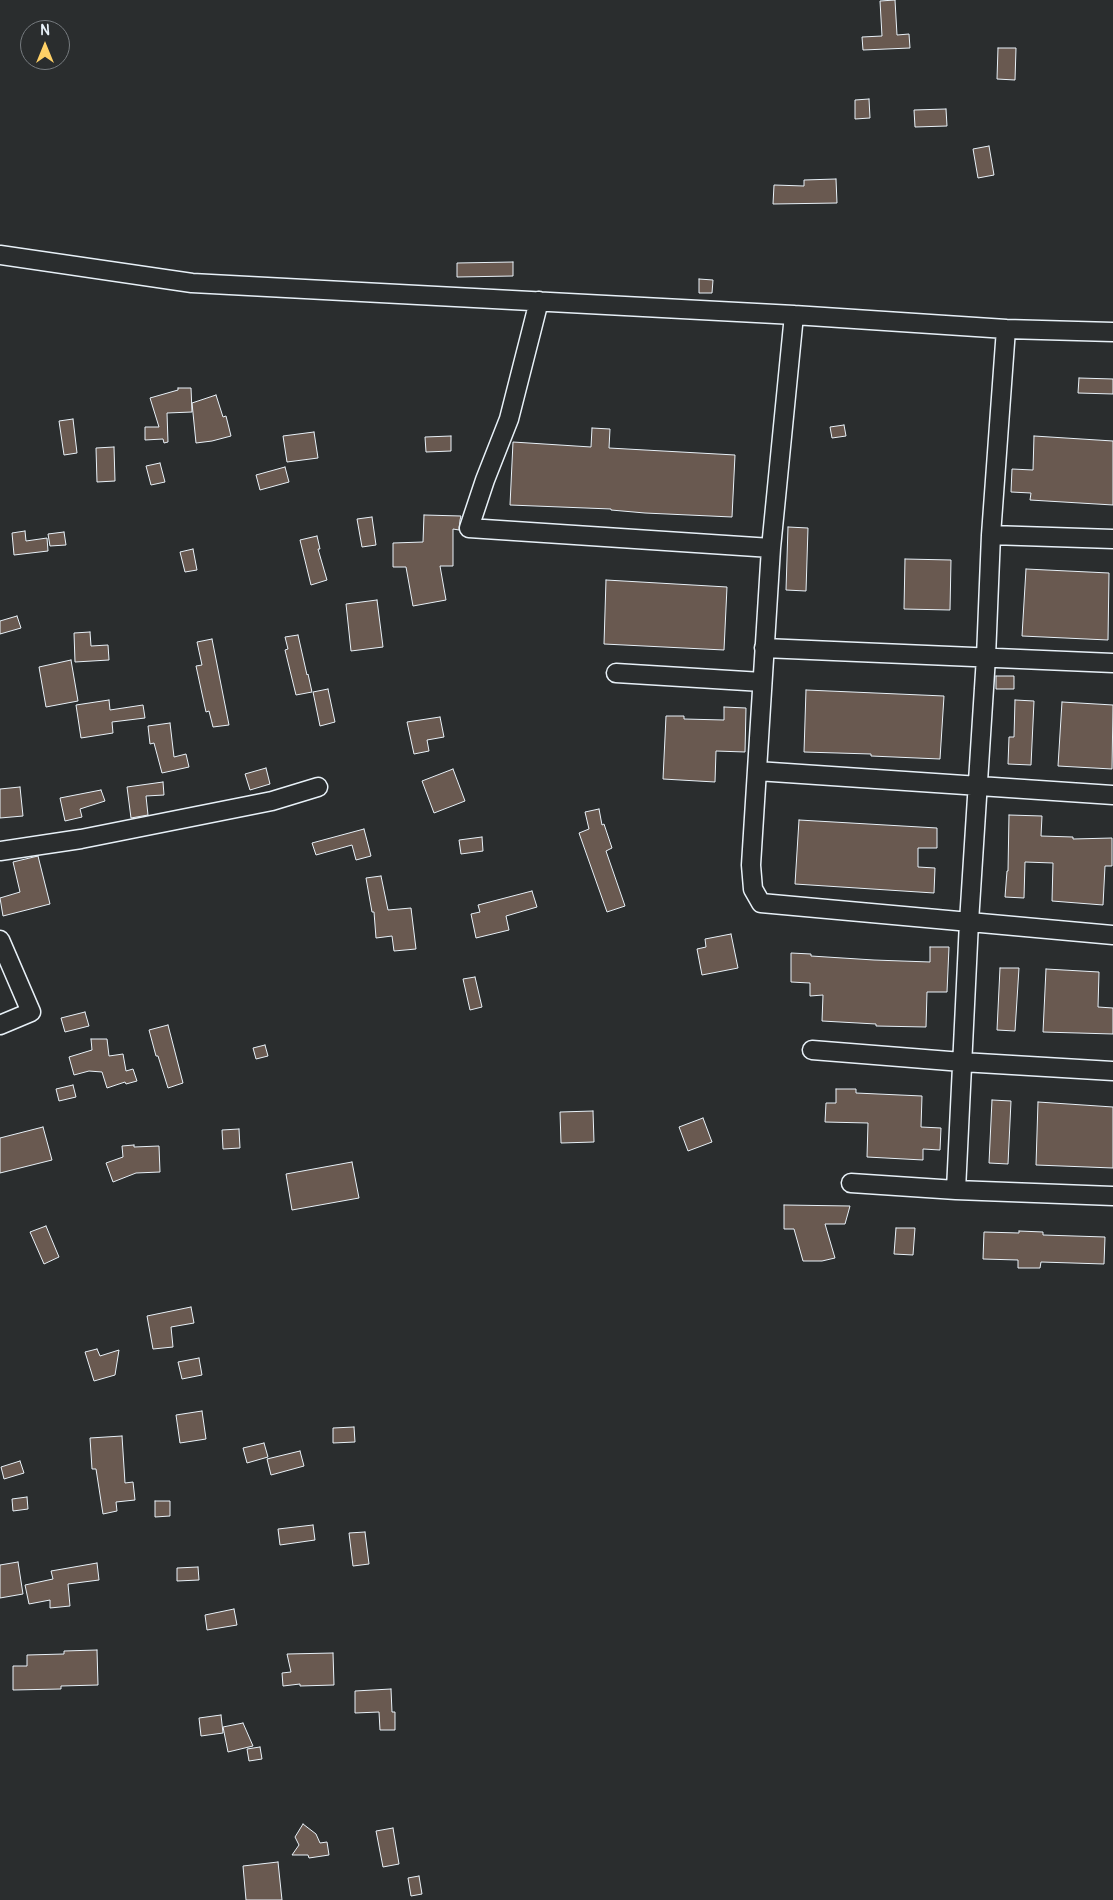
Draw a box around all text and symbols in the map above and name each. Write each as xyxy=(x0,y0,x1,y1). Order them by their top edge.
north arrow xyxy=(20,20,70,70)
text: N xyxy=(40,22,50,39)

